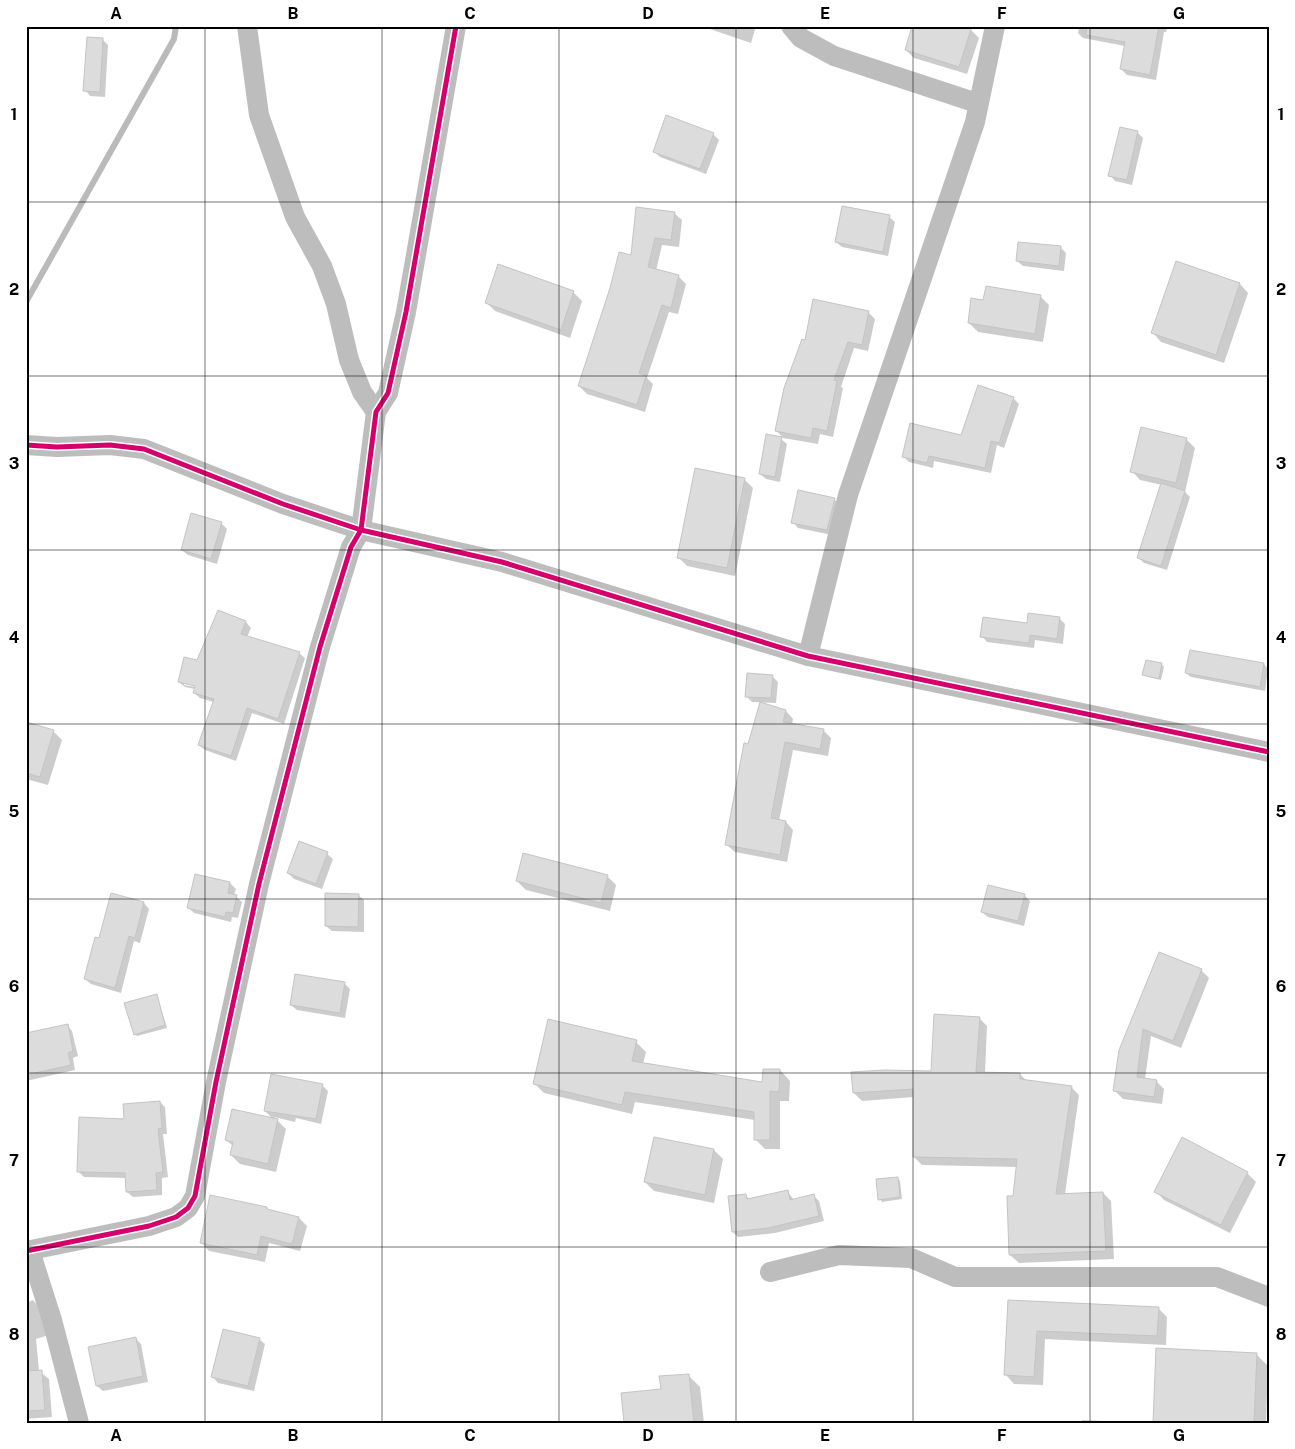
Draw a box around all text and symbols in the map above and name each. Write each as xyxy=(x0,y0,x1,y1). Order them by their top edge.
text: A xyxy=(110,4,122,23)
text: B xyxy=(288,4,299,23)
text: C xyxy=(464,4,476,23)
text: D xyxy=(642,4,654,23)
text: E xyxy=(820,4,830,23)
text: F xyxy=(997,4,1007,23)
text: G xyxy=(1173,4,1185,23)
text: 1 xyxy=(11,105,17,124)
text: 1 xyxy=(1278,105,1284,124)
text: 2 xyxy=(9,280,19,299)
text: 2 xyxy=(1276,280,1286,299)
text: 3 xyxy=(9,454,19,473)
text: 3 xyxy=(1276,454,1286,473)
text: 4 xyxy=(9,628,20,647)
text: 4 xyxy=(1276,628,1287,647)
text: 5 xyxy=(9,802,20,821)
text: 5 xyxy=(1276,802,1287,821)
text: 6 xyxy=(9,977,19,996)
text: 6 xyxy=(1276,977,1286,996)
text: 7 xyxy=(9,1151,19,1170)
text: 7 xyxy=(1276,1151,1286,1170)
text: 8 xyxy=(9,1325,20,1344)
text: 8 xyxy=(1276,1325,1287,1344)
text: A xyxy=(110,1426,122,1445)
text: B xyxy=(288,1426,299,1445)
text: C xyxy=(464,1426,476,1445)
text: D xyxy=(642,1426,654,1445)
text: E xyxy=(820,1426,830,1445)
text: F xyxy=(997,1426,1007,1445)
text: G xyxy=(1173,1426,1185,1445)

